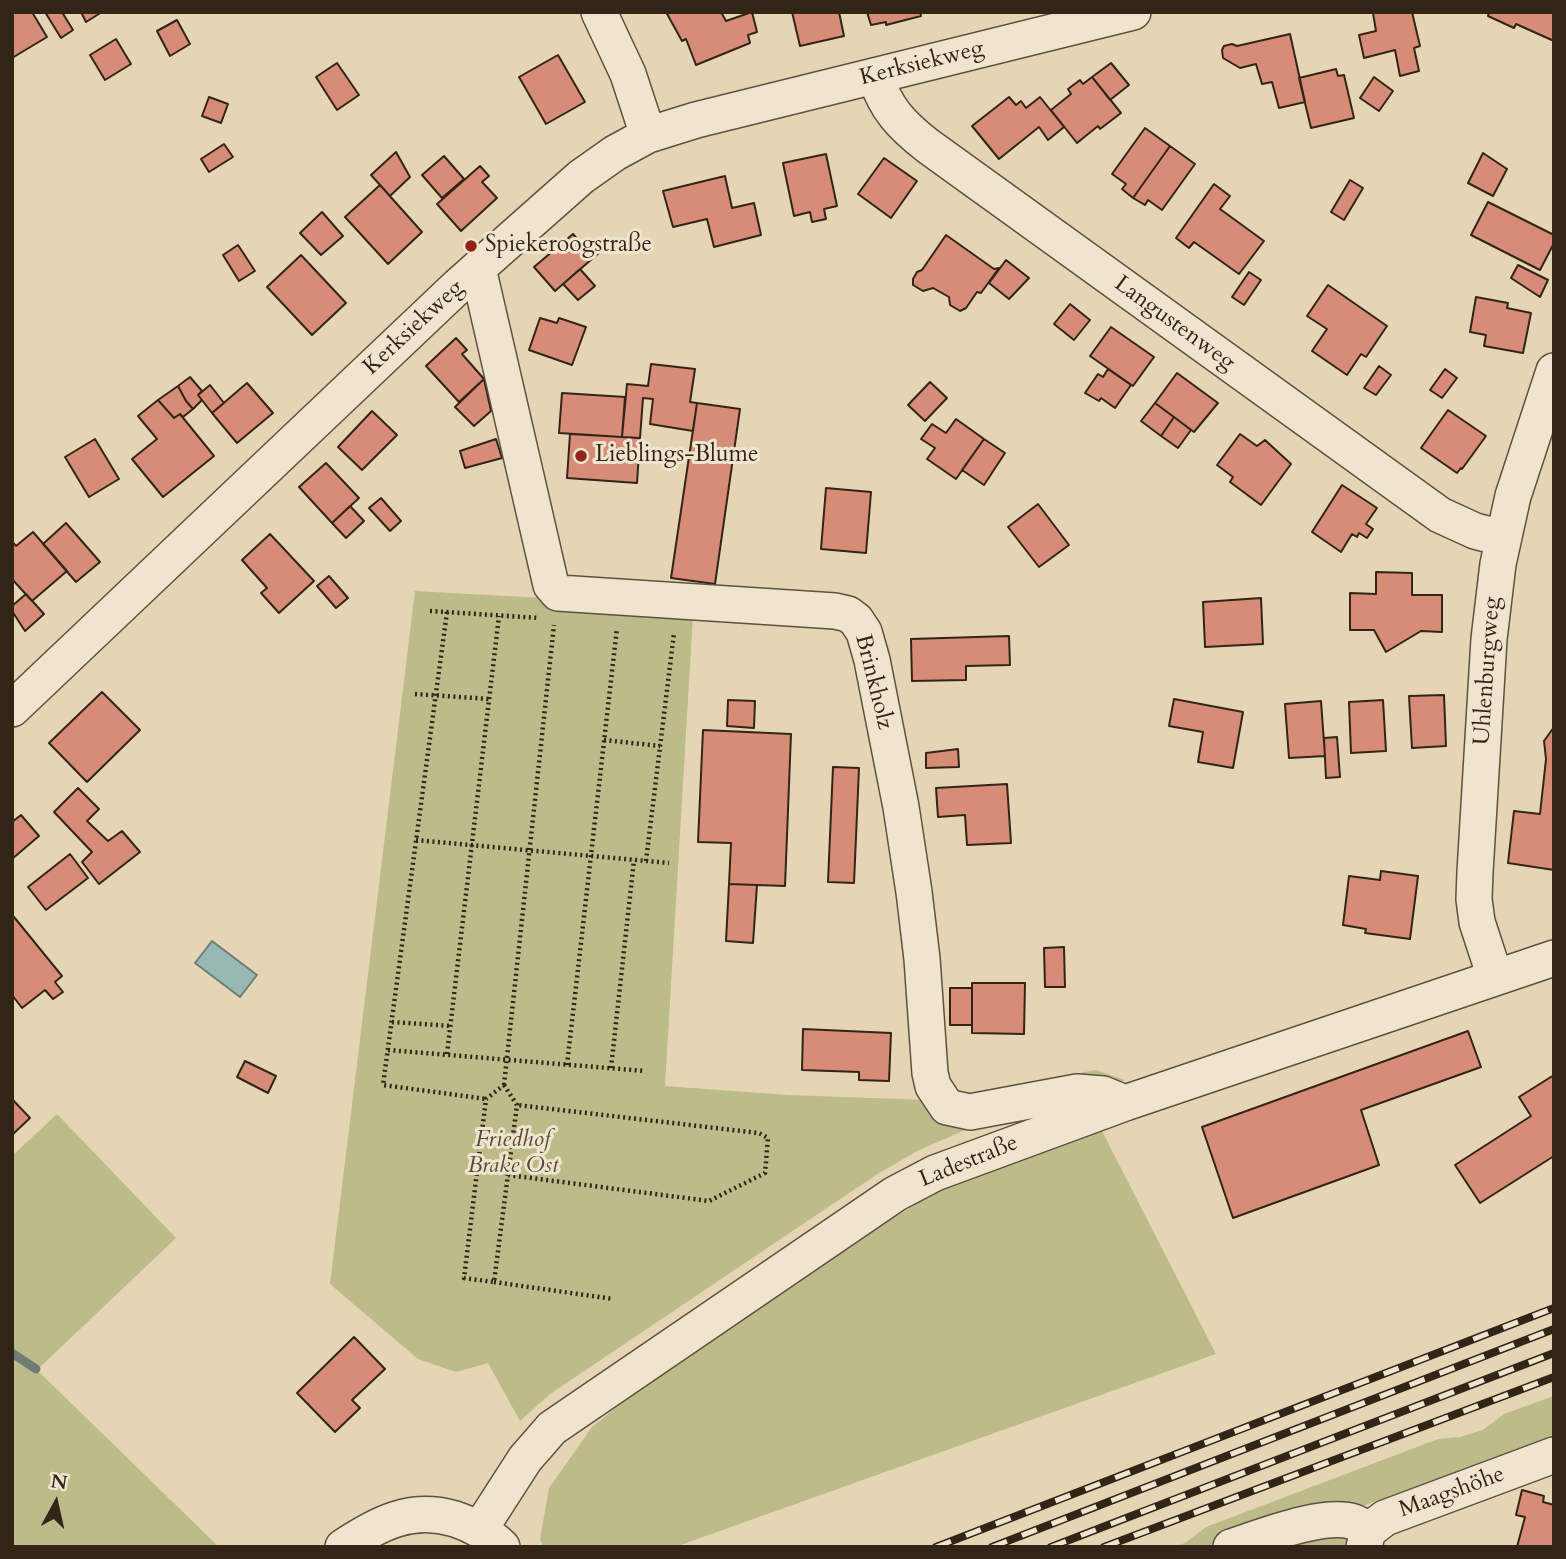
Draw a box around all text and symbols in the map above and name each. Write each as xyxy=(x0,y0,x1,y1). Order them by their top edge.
street label: Kerksiekweg xyxy=(857,35,987,93)
place label: Spiekeroogstraße xyxy=(485,232,652,260)
marker: Spiekeroogstraße xyxy=(463,238,479,254)
street label: Langustenweg xyxy=(1108,271,1240,377)
street label: Kerksiekweg xyxy=(358,275,470,381)
place label: Lieblings-Blume xyxy=(595,442,758,470)
marker: Lieblings-Blume xyxy=(573,448,589,464)
street label: Uhlenburgweg xyxy=(1469,596,1507,746)
street label: Brinkholz xyxy=(848,632,898,732)
park label: Friedhof Brake Ost xyxy=(468,1127,558,1181)
street label: Ladestraße xyxy=(916,1130,1022,1194)
street label: Maagshöhe xyxy=(1395,1461,1509,1525)
north arrow xyxy=(21,1468,91,1538)
text: N xyxy=(49,1468,69,1496)

